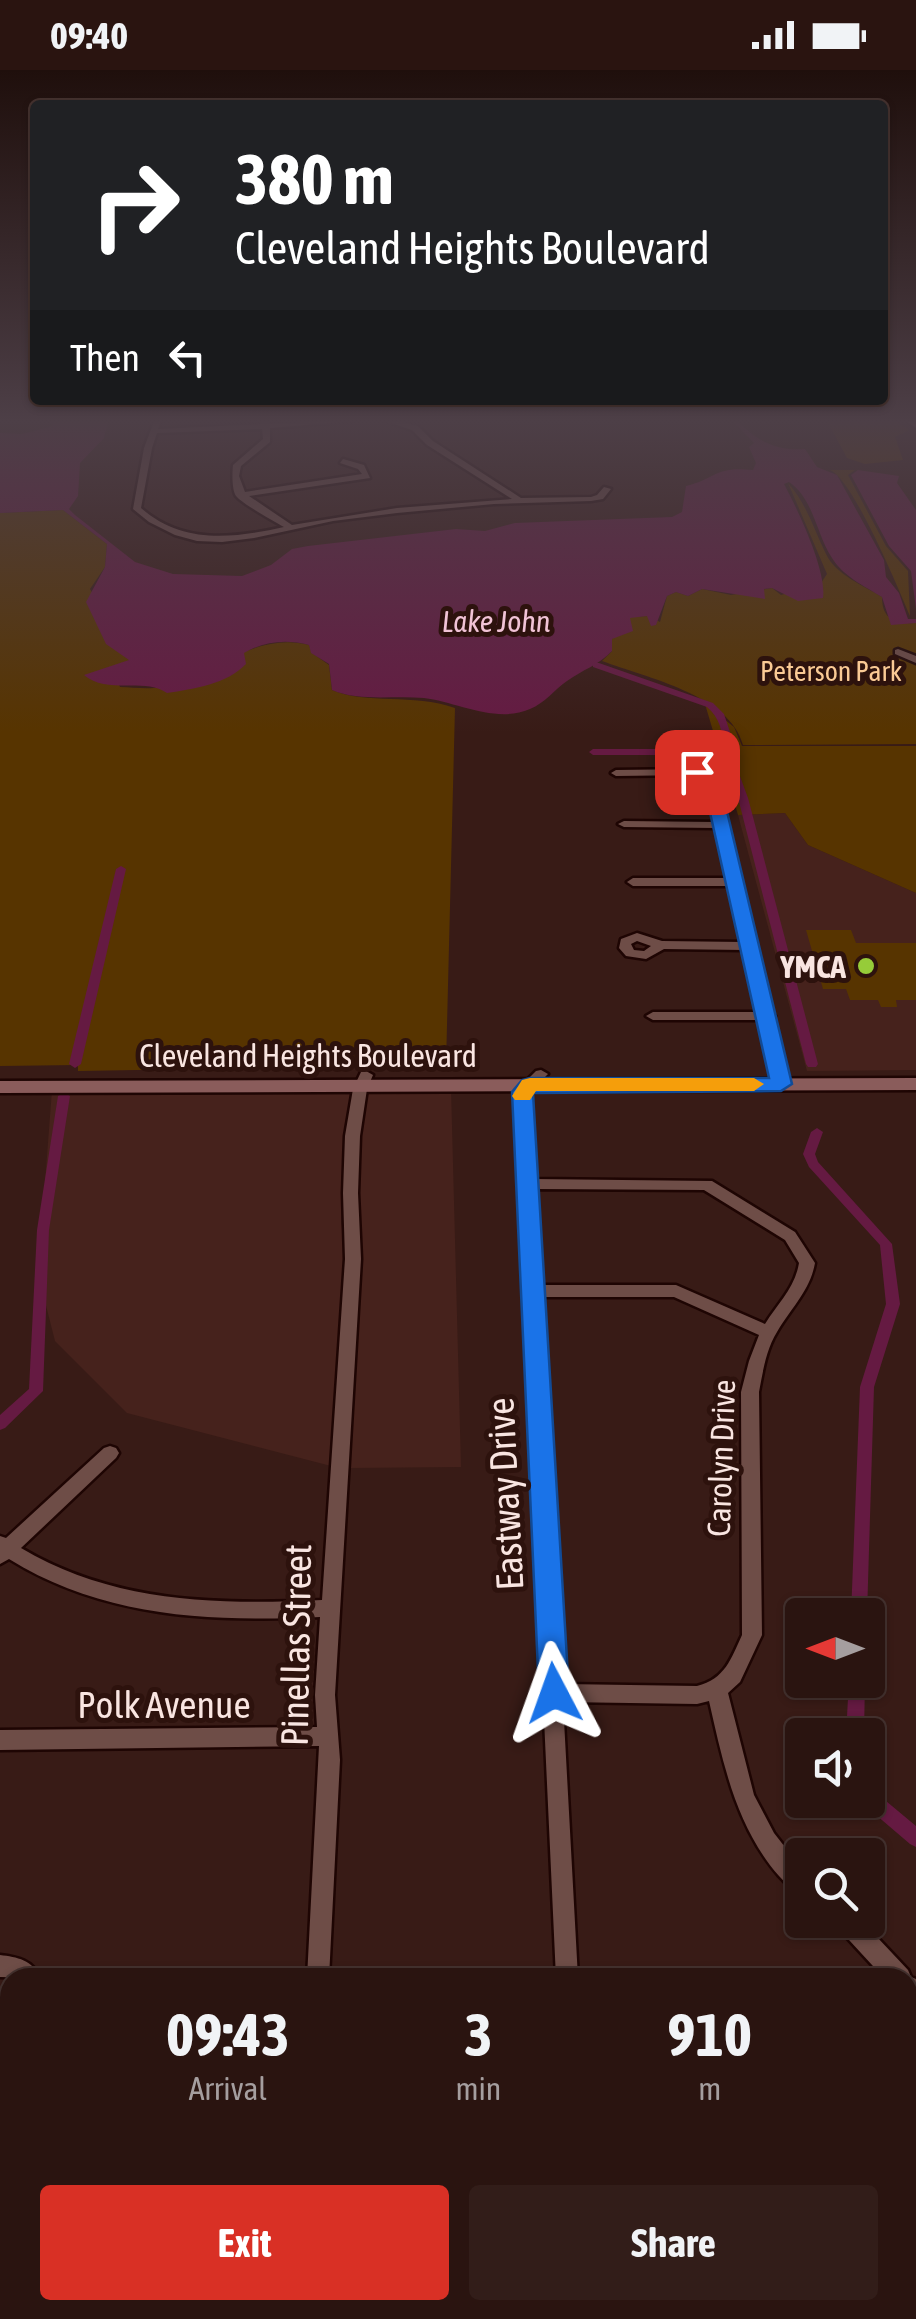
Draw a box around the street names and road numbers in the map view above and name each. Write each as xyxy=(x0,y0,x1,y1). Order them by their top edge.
street label: Cleveland Heights Boulevard xyxy=(139,1037,477,1074)
street label: Carolyn Drive xyxy=(700,1379,742,1537)
street label: Eastway Drive xyxy=(478,1397,532,1591)
street label: Pinellas Street xyxy=(273,1544,319,1746)
street label: Polk Avenue xyxy=(77,1683,251,1726)

